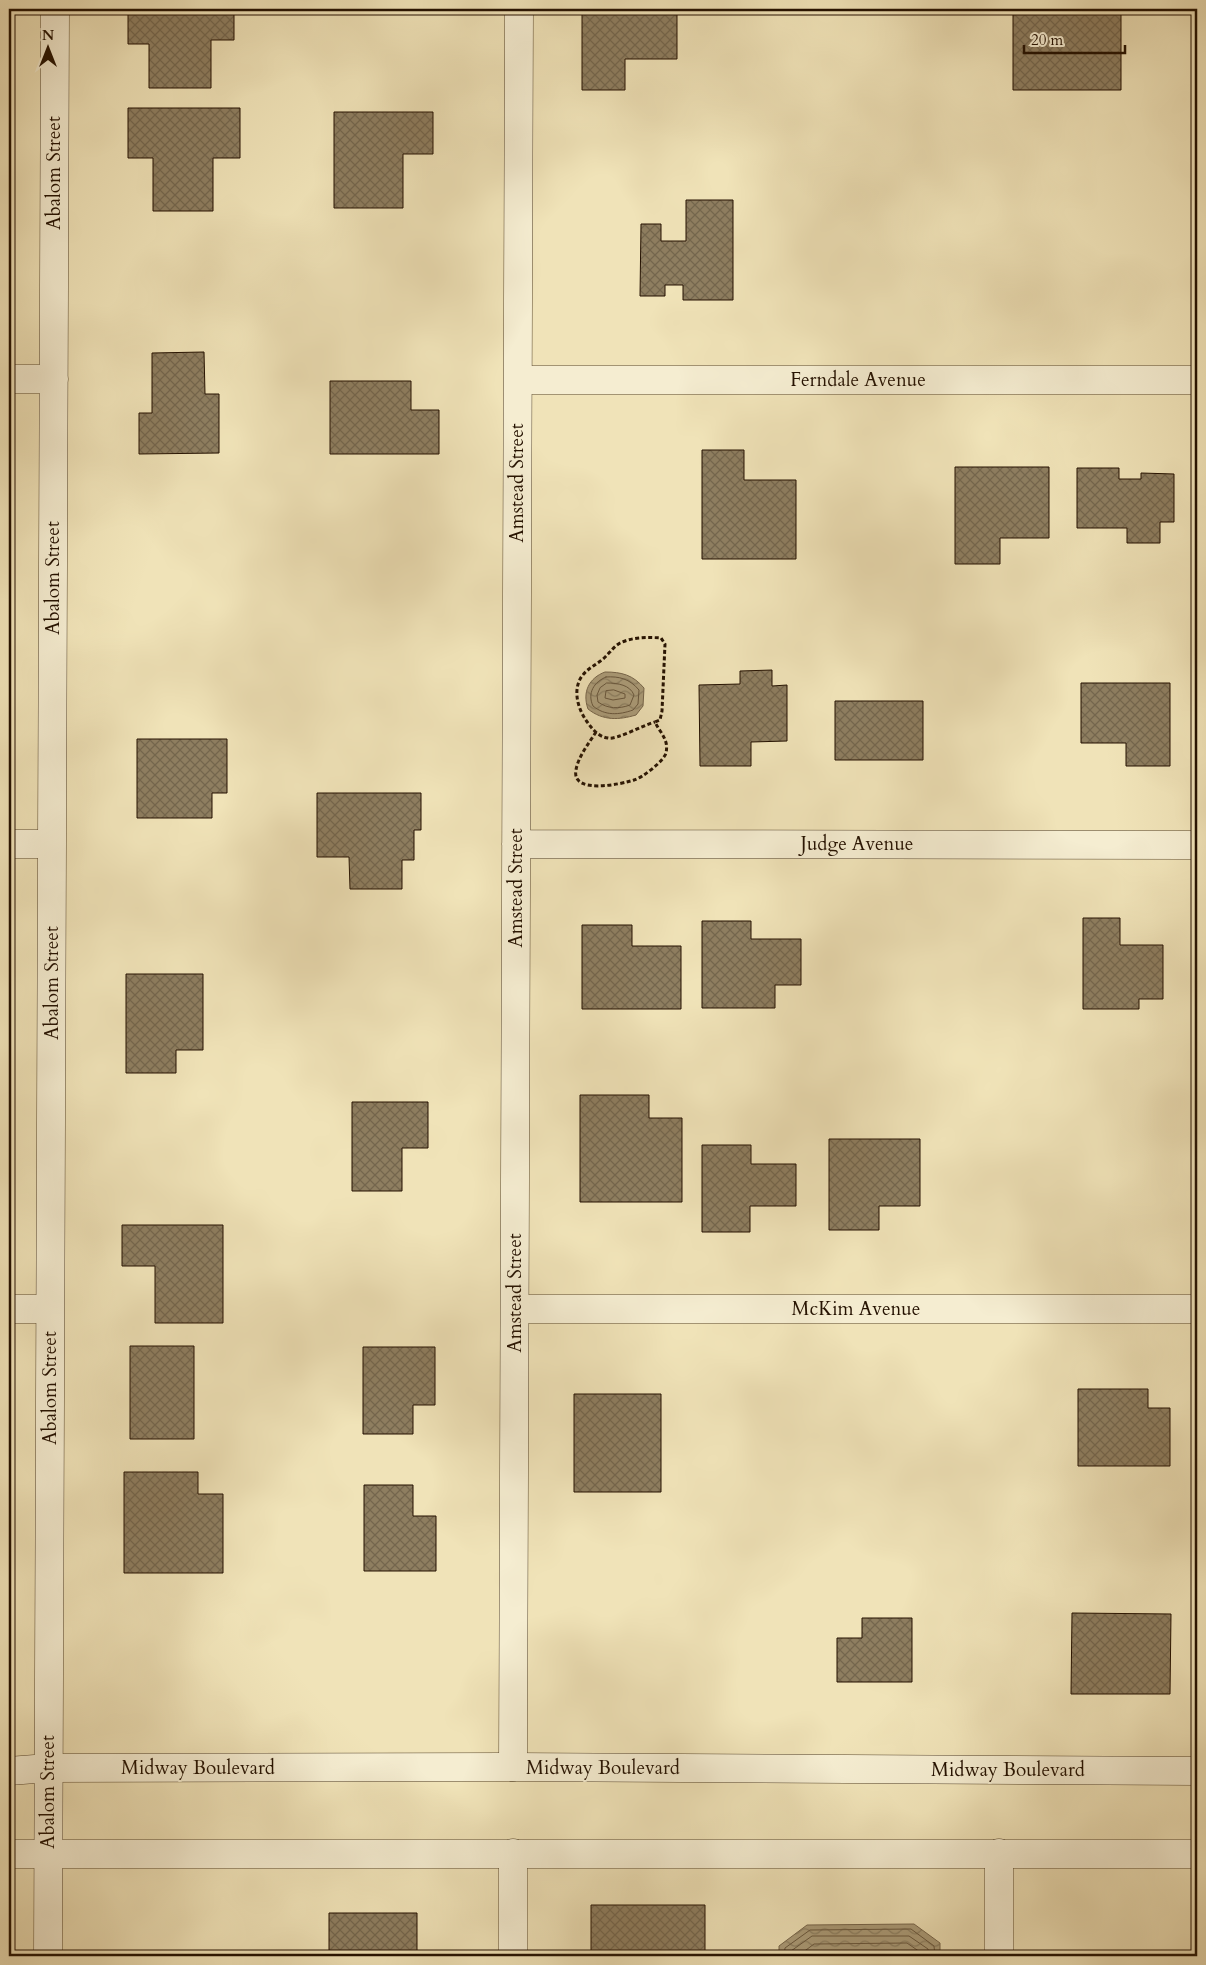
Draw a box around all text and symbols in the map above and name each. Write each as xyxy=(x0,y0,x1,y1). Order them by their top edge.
north arrow xyxy=(22,22,72,72)
scale bar xyxy=(1024,22,1125,54)
text: N xyxy=(42,26,54,45)
text: 20 m xyxy=(1031,30,1063,50)
street label: Abalom Street xyxy=(41,116,67,230)
street label: Ferndale Avenue xyxy=(790,367,926,393)
street label: Amstead Street xyxy=(504,423,530,543)
street label: Abalom Street xyxy=(40,521,66,635)
street label: Amstead Street xyxy=(503,828,529,948)
street label: Judge Avenue xyxy=(798,831,913,857)
street label: Abalom Street xyxy=(39,926,65,1040)
street label: Amstead Street xyxy=(502,1233,528,1353)
street label: McKim Avenue xyxy=(792,1296,920,1322)
street label: Abalom Street xyxy=(37,1331,63,1445)
street label: Abalom Street xyxy=(35,1735,61,1849)
street label: Midway Boulevard xyxy=(121,1755,275,1781)
street label: Midway Boulevard xyxy=(526,1755,680,1781)
street label: Midway Boulevard xyxy=(931,1757,1085,1783)

